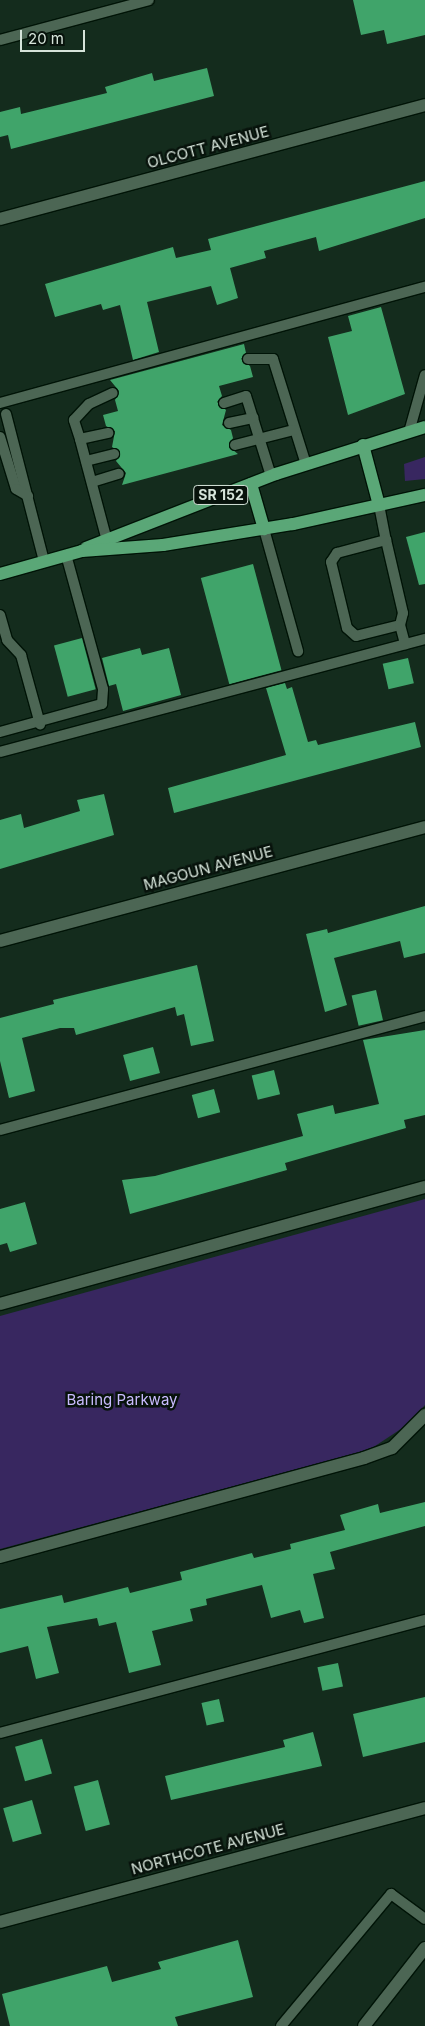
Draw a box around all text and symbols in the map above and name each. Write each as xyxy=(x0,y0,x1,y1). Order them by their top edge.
scale bar xyxy=(22,20,88,52)
text: 20 m xyxy=(28,29,64,48)
street label: OLCOTT AVENUE xyxy=(145,122,271,172)
road number: SR 152 xyxy=(192,484,250,506)
street label: MAGOUN AVENUE xyxy=(141,842,275,894)
park label: Baring Parkway xyxy=(66,1391,178,1409)
street label: NORTHCOTE AVENUE xyxy=(129,1820,287,1878)

